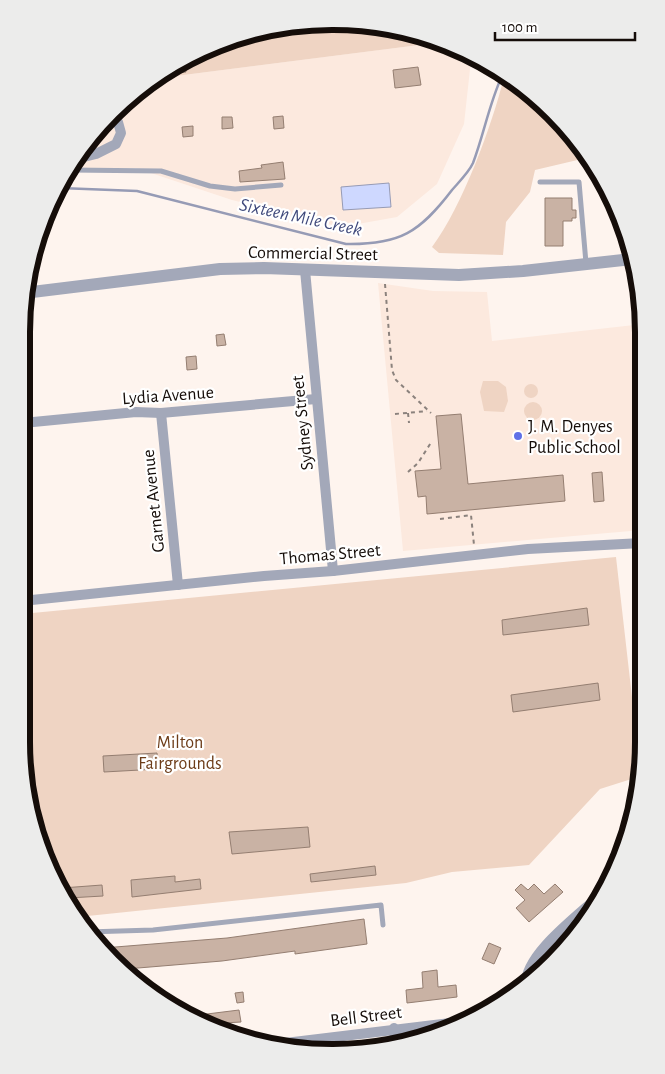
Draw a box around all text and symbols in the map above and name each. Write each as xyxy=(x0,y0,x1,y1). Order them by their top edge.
scale bar xyxy=(495,10,635,42)
text: 100 m xyxy=(502,20,537,35)
water label: Sixteen Mile Creek xyxy=(238,195,364,240)
street label: Commercial Street xyxy=(248,244,378,264)
street label: Sydney Street xyxy=(289,374,317,471)
street label: Lydia Avenue xyxy=(122,384,215,408)
place label: J. M. Denyes Public School xyxy=(528,418,621,457)
marker: J. M. Denyes Public School xyxy=(512,430,524,442)
street label: Garnet Avenue xyxy=(140,449,168,553)
street label: Thomas Street xyxy=(279,542,382,568)
park label: Milton Fairgrounds xyxy=(138,734,222,773)
street label: Bell Street xyxy=(329,1004,403,1030)

